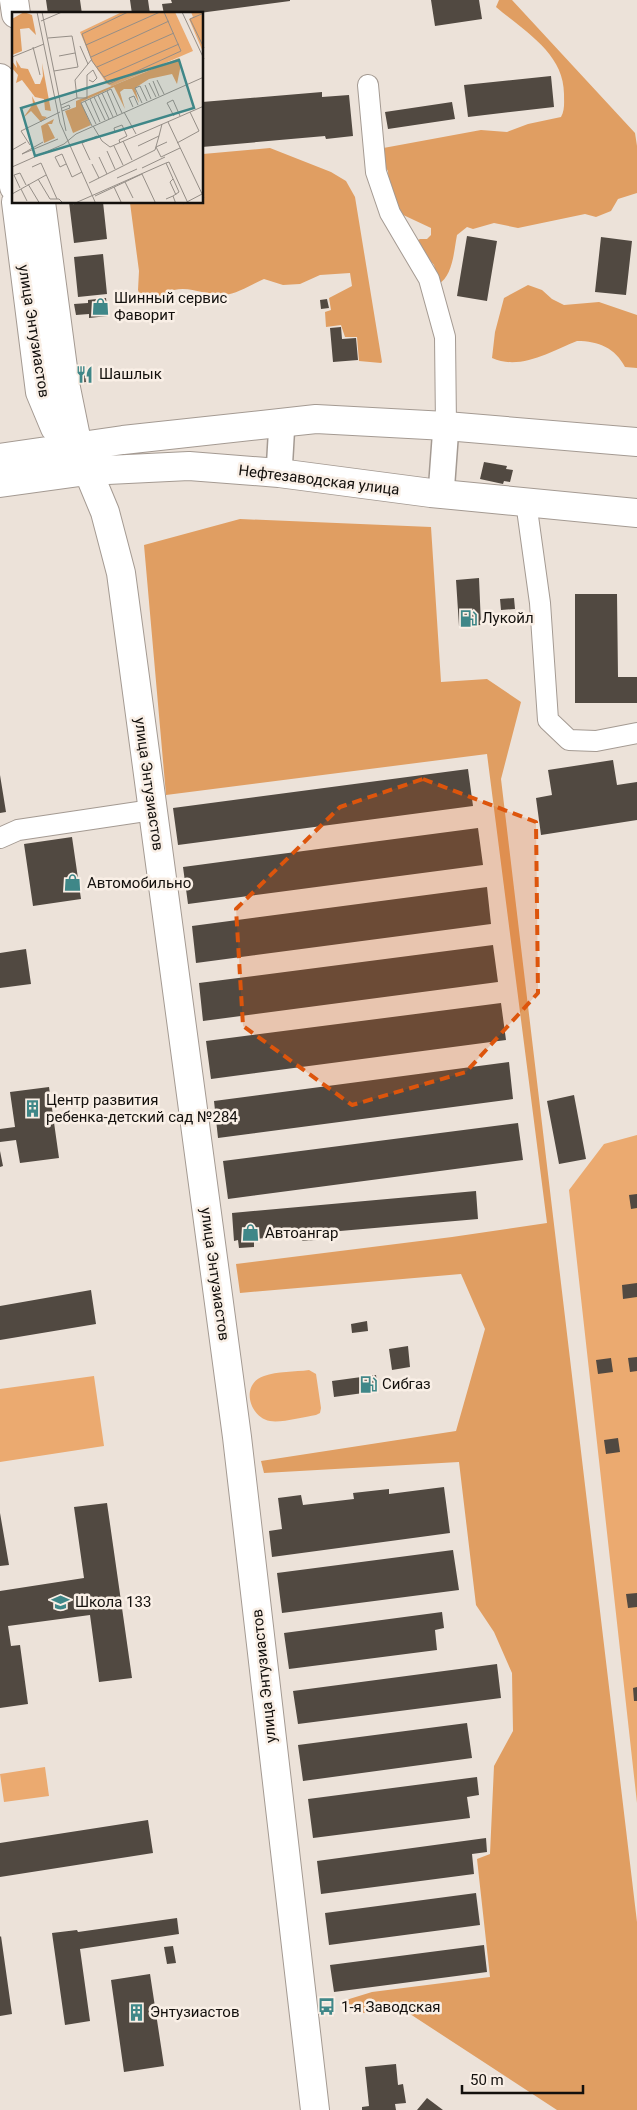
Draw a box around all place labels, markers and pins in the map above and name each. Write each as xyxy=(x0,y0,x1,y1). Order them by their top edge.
place label: Шинный сервис Фаворит xyxy=(114,289,228,324)
shop icon: Шинный сервис Фаворит xyxy=(90,297,110,317)
restaurant icon: Шашлык xyxy=(75,364,95,384)
place label: Шашлык xyxy=(99,365,162,383)
fuel station icon: Лукойл xyxy=(458,608,478,628)
place label: Лукойл xyxy=(482,609,534,627)
shop icon: Автомобильно xyxy=(63,873,83,893)
place label: Автомобильно xyxy=(87,874,191,892)
place label: Центр развития ребенка-детский сад №284 xyxy=(46,1091,238,1126)
building icon: Центр развития ребенка-детский сад №284 xyxy=(22,1099,42,1119)
shop icon: Автоангар xyxy=(241,1223,261,1243)
place label: Автоангар xyxy=(265,1224,338,1242)
fuel station icon: Сибгаз xyxy=(358,1374,378,1394)
place label: Сибгаз xyxy=(382,1375,431,1393)
school or university icon: Школа 133 xyxy=(51,1592,71,1612)
place label: Школа 133 xyxy=(75,1593,151,1611)
bus stop icon: 1-я Заводская xyxy=(317,1997,337,2017)
place label: 1-я Заводская xyxy=(341,1998,441,2016)
building icon: Энтузиастов xyxy=(126,2002,146,2022)
place label: Энтузиастов xyxy=(150,2003,239,2021)

